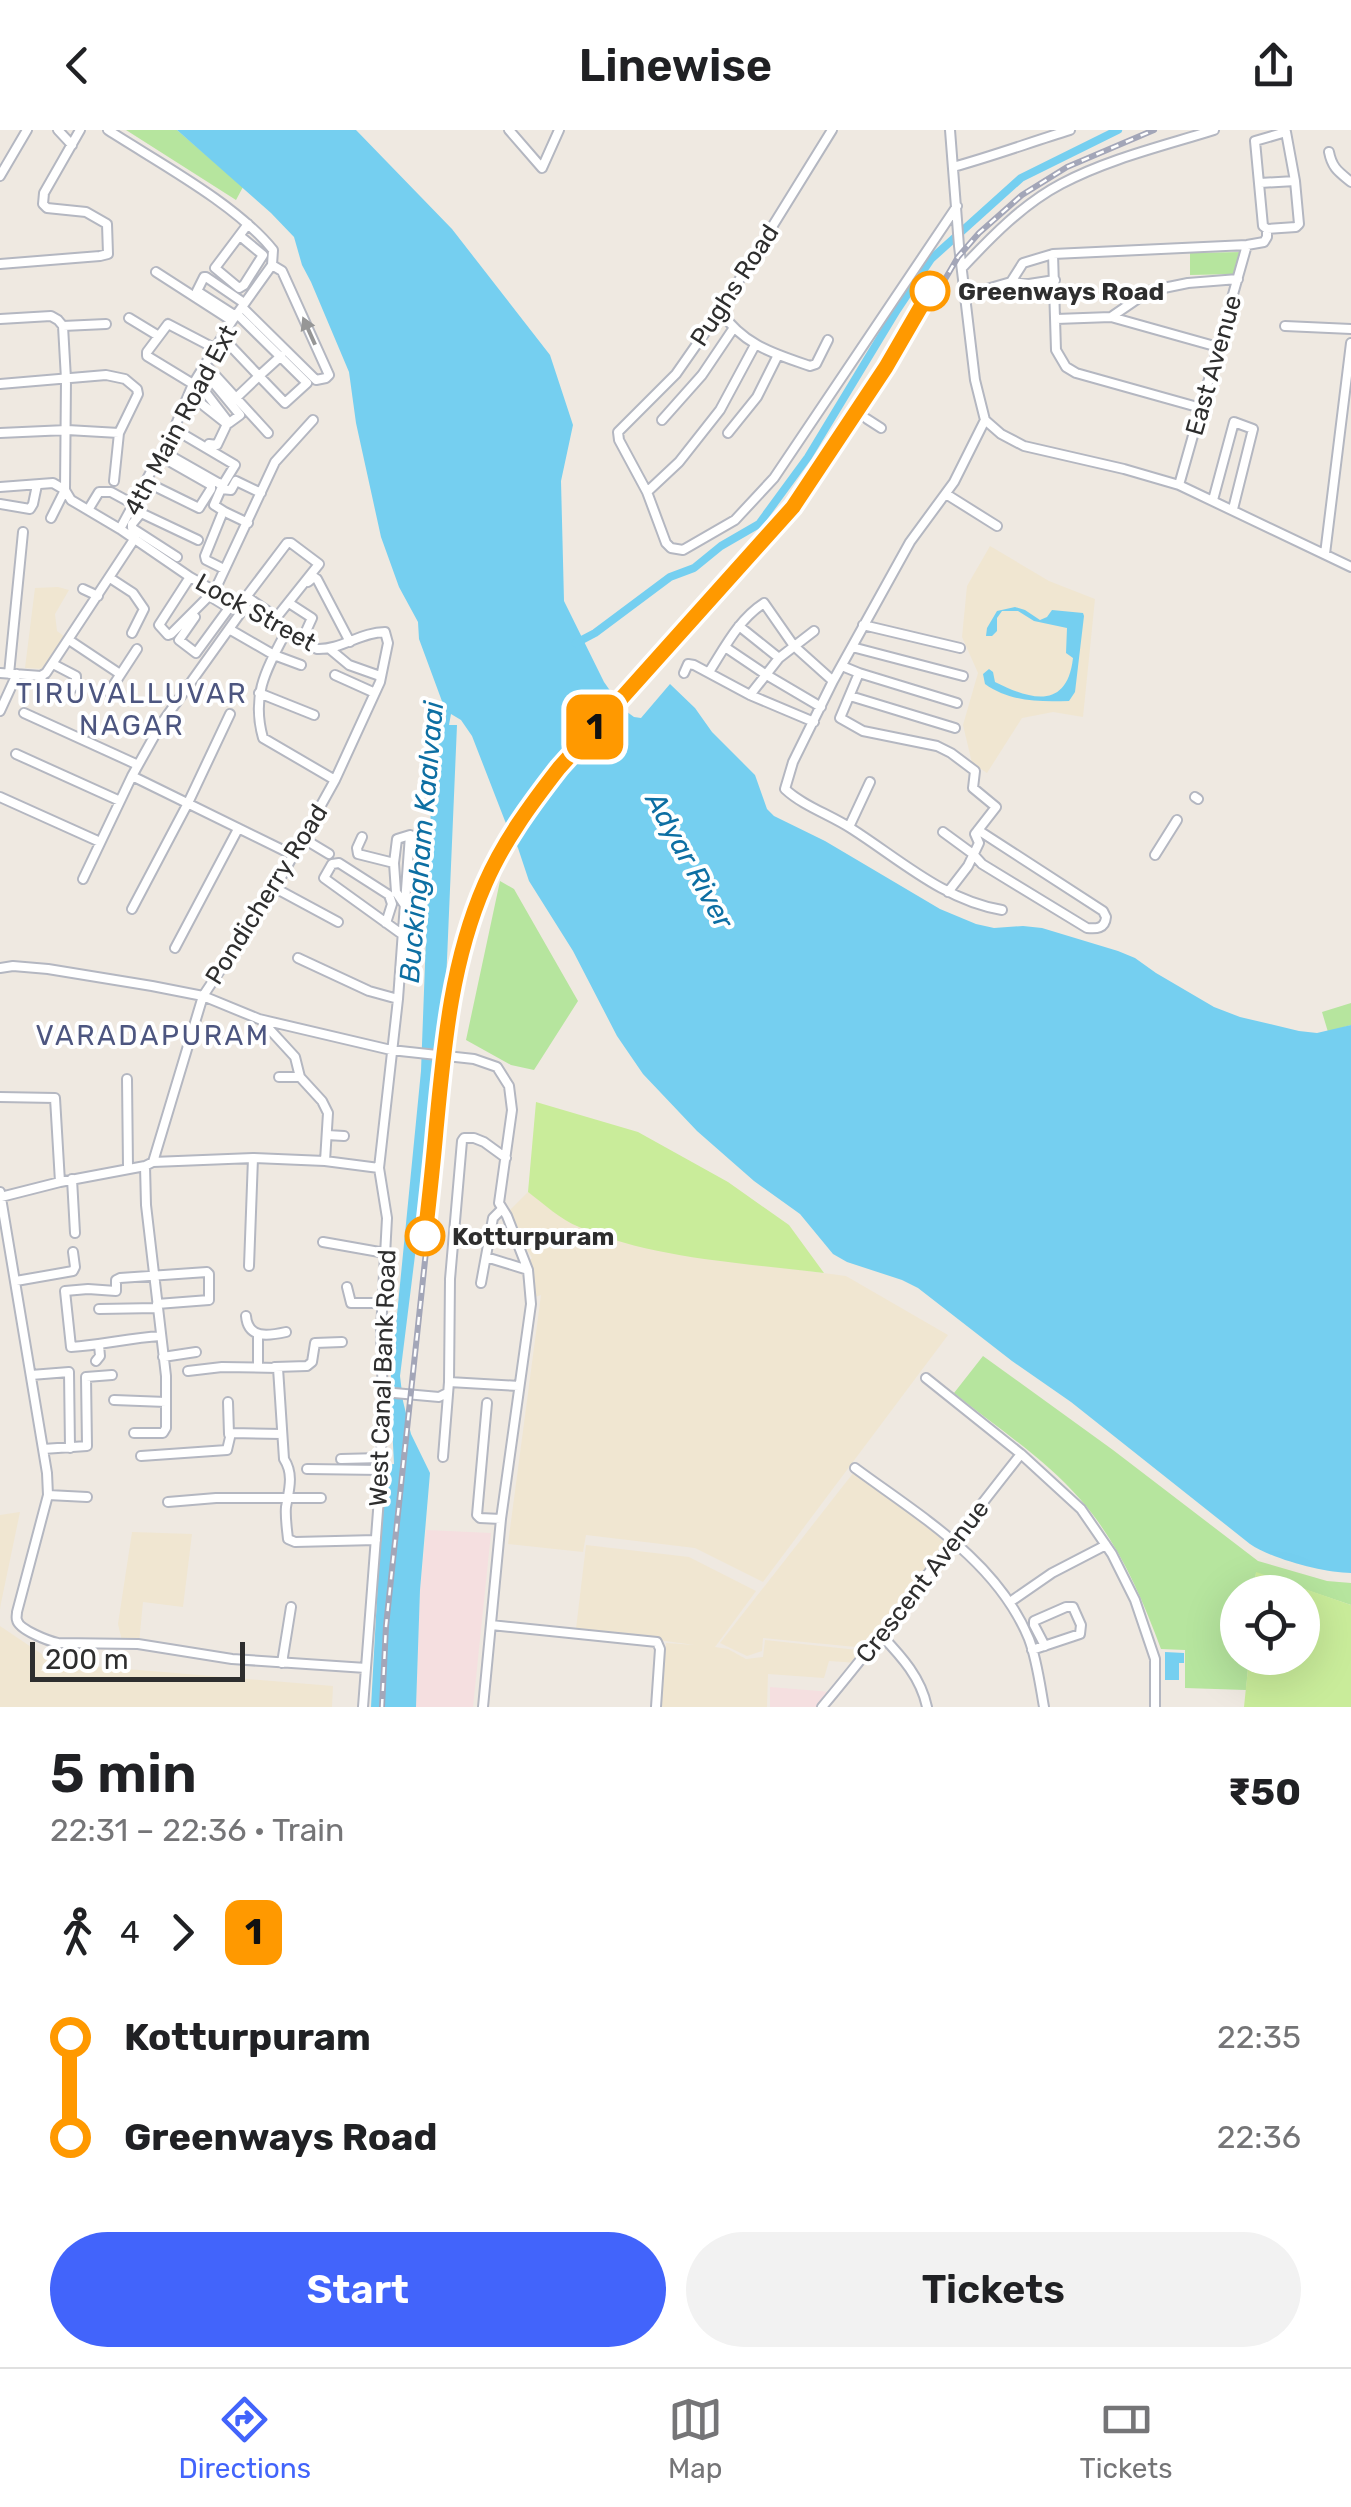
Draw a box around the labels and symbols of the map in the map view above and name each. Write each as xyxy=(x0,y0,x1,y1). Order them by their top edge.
street label: Pughs Road xyxy=(684,219,785,352)
marker: Greenways Road xyxy=(911,272,949,310)
place label: Greenways Road xyxy=(958,277,1164,306)
street label: East Avenue xyxy=(1180,292,1247,439)
one-way arrow xyxy=(301,316,317,346)
street label: 4th Main Road Ext xyxy=(118,320,243,520)
street label: Lock Street xyxy=(191,568,321,657)
district label: TIRUVALLUVAR NAGAR xyxy=(16,677,248,742)
line badge: 1 xyxy=(562,694,628,760)
water label: Buckingham Kaalvaai xyxy=(393,699,450,984)
water label: Adyar River xyxy=(638,785,741,935)
street label: Pondicherry Road xyxy=(199,799,334,990)
district label: VARADAPURAM xyxy=(36,1019,270,1052)
marker: Kotturpuram xyxy=(406,1217,444,1255)
place label: Kotturpuram xyxy=(452,1222,614,1251)
street label: West Canal Bank Road xyxy=(364,1249,401,1507)
street label: Crescent Avenue xyxy=(850,1494,995,1668)
scale bar xyxy=(30,1637,245,1682)

